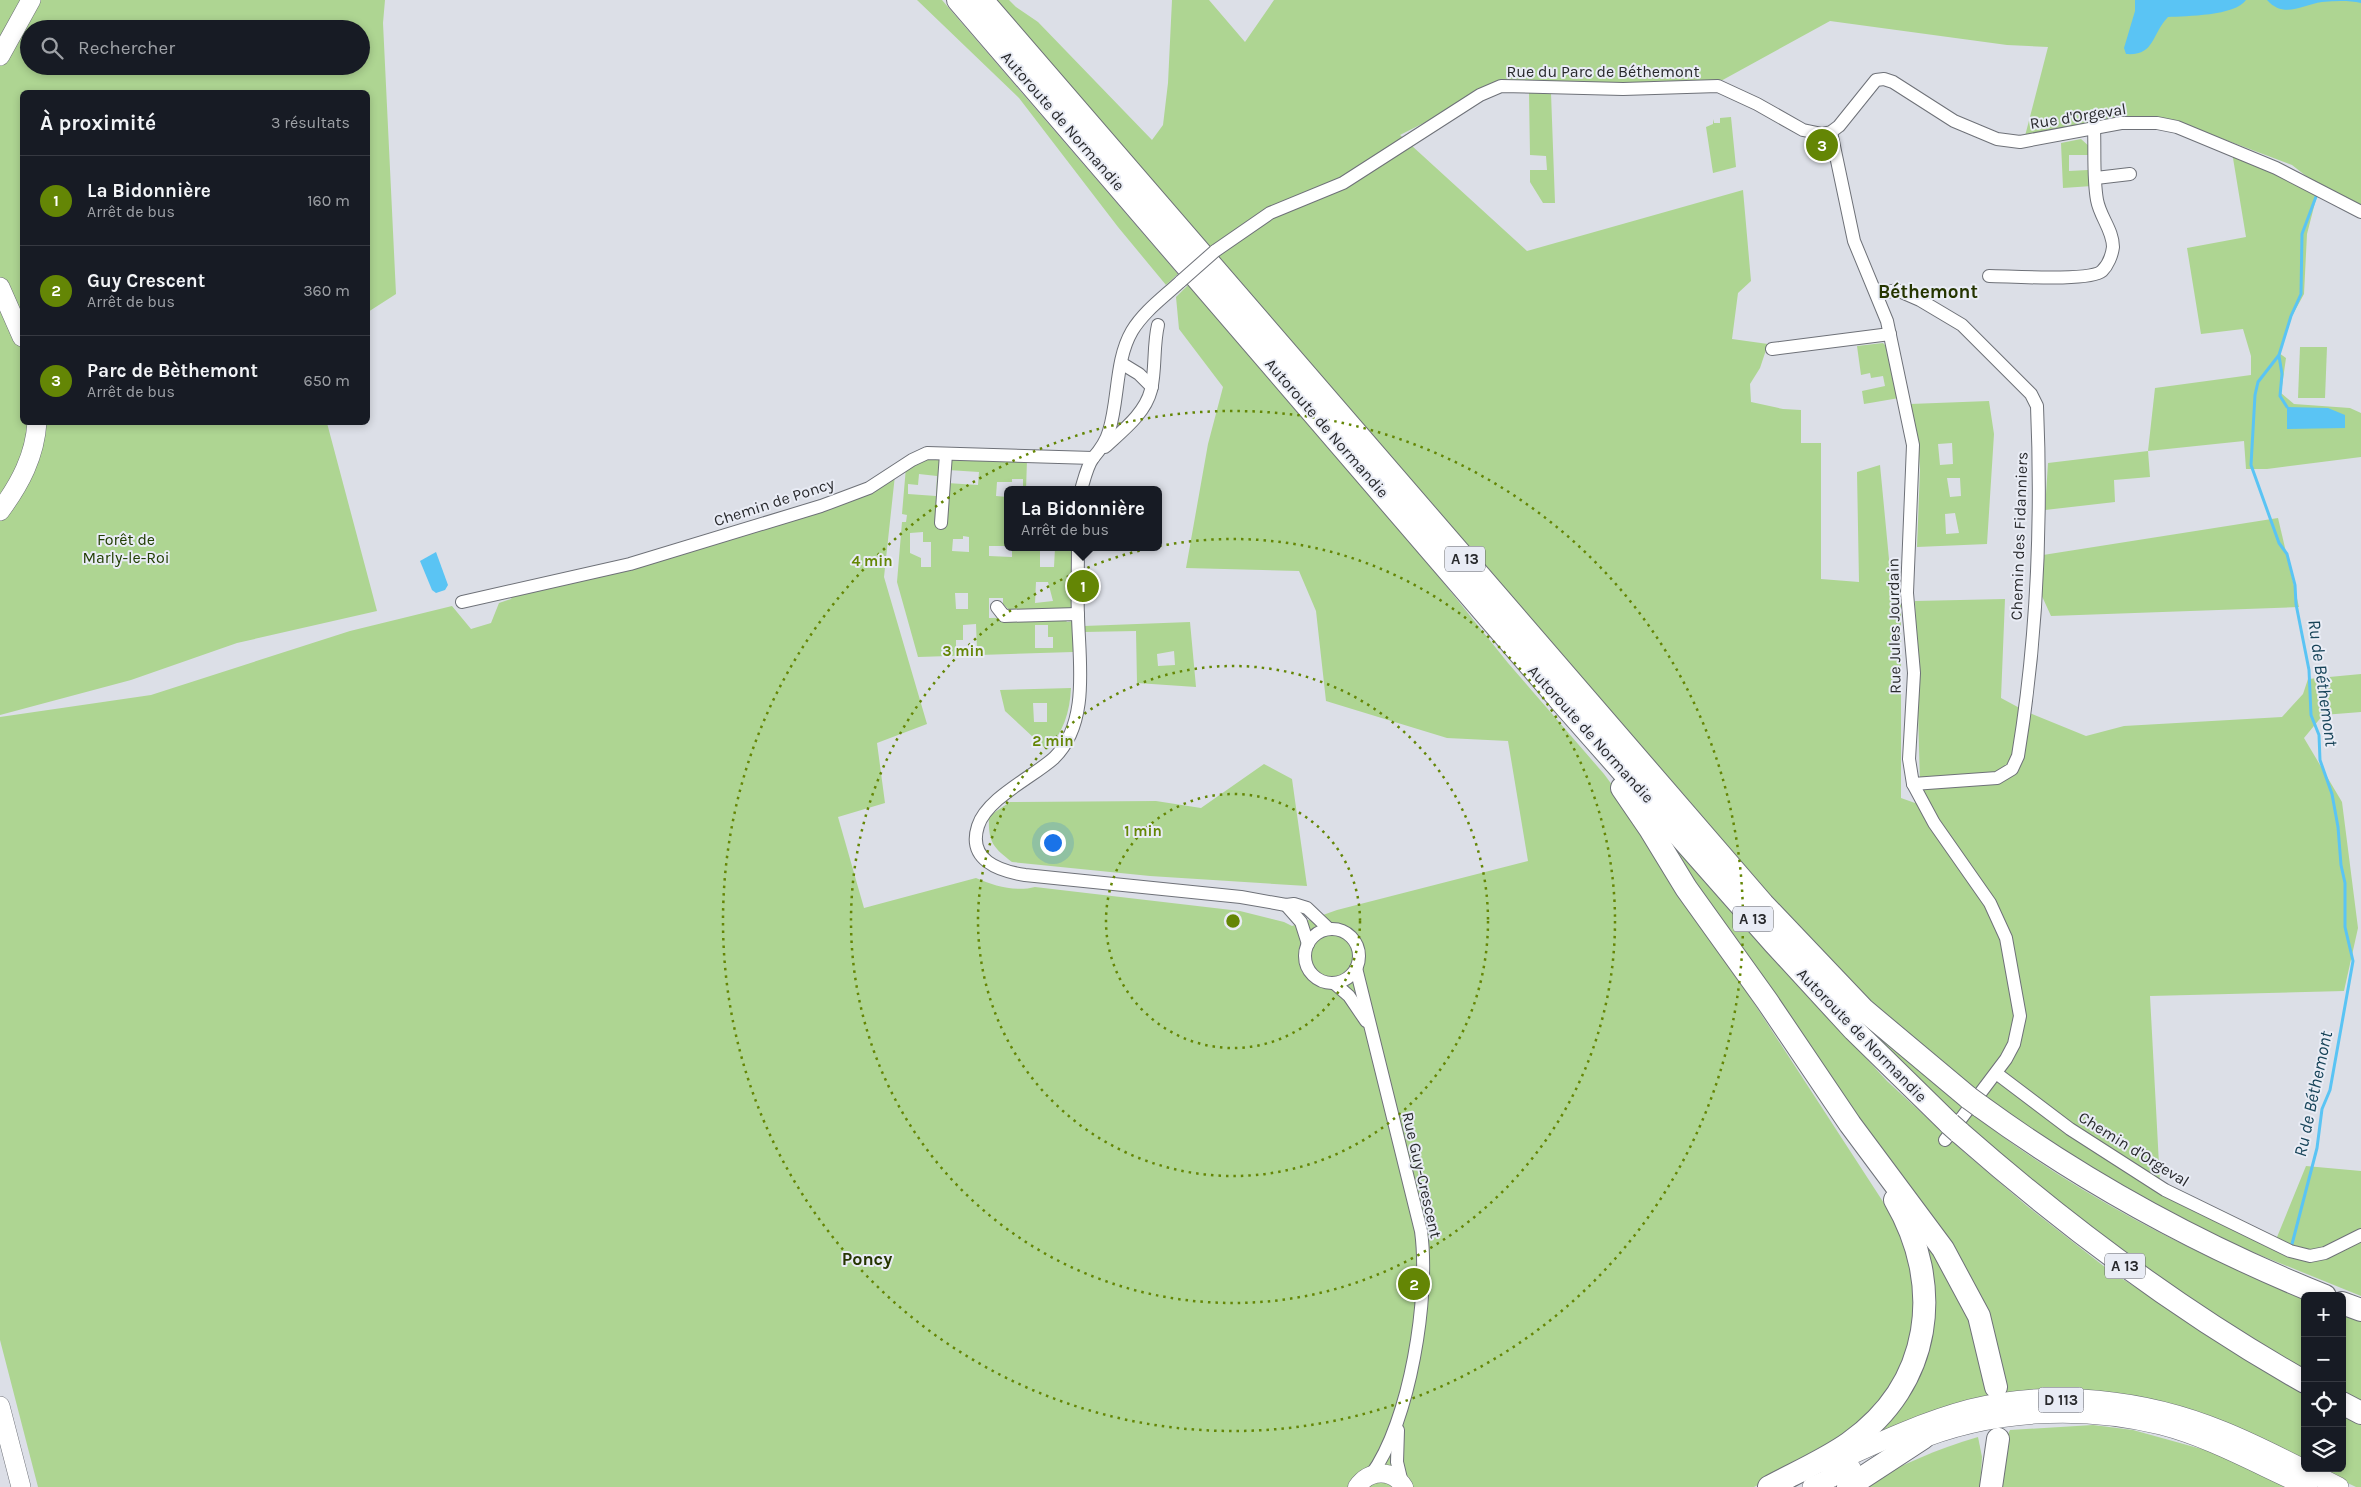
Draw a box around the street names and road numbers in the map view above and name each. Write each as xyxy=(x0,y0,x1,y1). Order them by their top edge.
street label: Autoroute de Normandie xyxy=(997,47,1129,195)
street label: Rue du Parc de Béthemont xyxy=(1507,62,1699,81)
street label: Rue d'Orgeval xyxy=(2028,99,2128,133)
street label: Autoroute de Normandie xyxy=(1261,354,1393,502)
street label: Chemin des Fidanniers xyxy=(2007,451,2031,621)
street label: Chemin de Poncy xyxy=(711,473,837,530)
road number: A 13 xyxy=(1445,546,1485,572)
street label: Rue Jules Jourdain xyxy=(1883,558,1905,694)
street label: Autoroute de Normandie xyxy=(1524,661,1658,807)
road number: A 13 xyxy=(1733,906,1773,932)
street label: Autoroute de Normandie xyxy=(1793,964,1931,1106)
street label: Chemin d'Orgeval xyxy=(2075,1107,2193,1191)
street label: Rue Guy-Crescent xyxy=(1398,1110,1446,1240)
road number: A 13 xyxy=(2105,1254,2145,1278)
road number: D 113 xyxy=(2038,1388,2084,1412)

